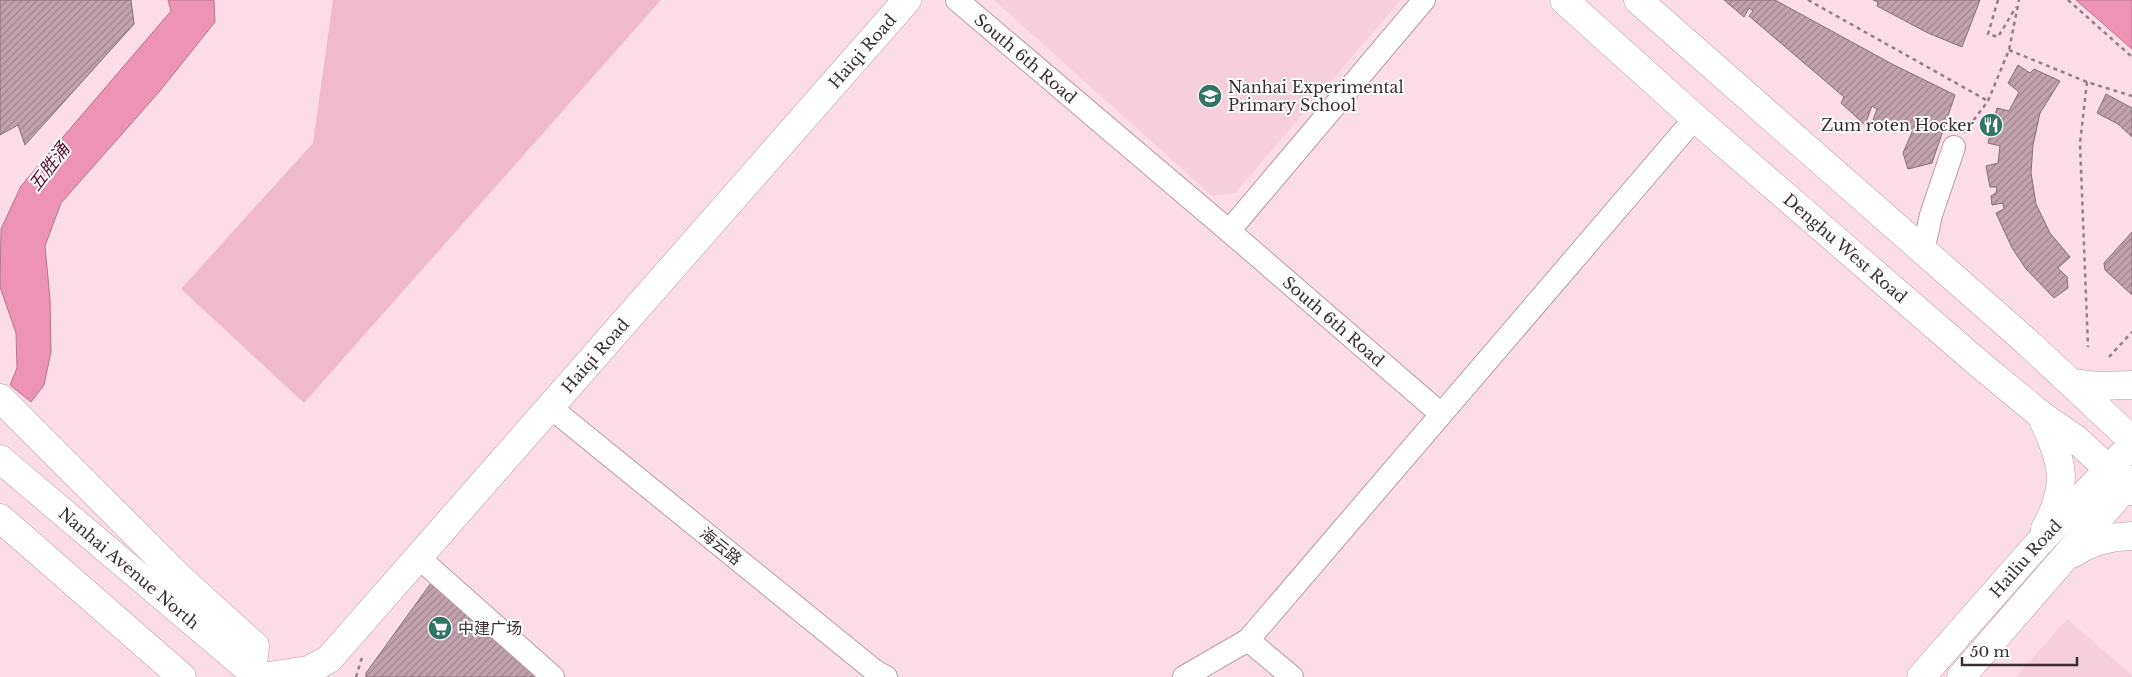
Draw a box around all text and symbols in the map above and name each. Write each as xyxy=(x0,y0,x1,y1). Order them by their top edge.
street label: South 6th Road xyxy=(970,9,1081,107)
street label: Haiqi Road xyxy=(824,10,900,92)
place label: Nanhai Experimental Primary School xyxy=(1228,77,1404,115)
school or university icon: Nanhai Experimental Primary School xyxy=(1197,83,1223,109)
restaurant icon: Zum roten Hocker xyxy=(1978,112,2004,138)
place label: Zum roten Hocker xyxy=(1821,115,1974,135)
water label: 五胜涌 xyxy=(24,137,75,195)
street label: Denghu West Road xyxy=(1779,189,1911,307)
street label: South 6th Road xyxy=(1279,272,1389,371)
street label: Haiqi Road xyxy=(557,314,633,397)
street label: Nanhai Avenue North xyxy=(55,503,203,633)
street label: Hailiu Road xyxy=(1986,515,2066,602)
street label: 海云路 xyxy=(696,523,746,569)
supermarket icon: 中建广场 xyxy=(427,615,453,641)
place label: 中建广场 xyxy=(458,618,522,638)
scale bar xyxy=(1962,634,2077,666)
text: 50 m xyxy=(1970,642,2010,661)

